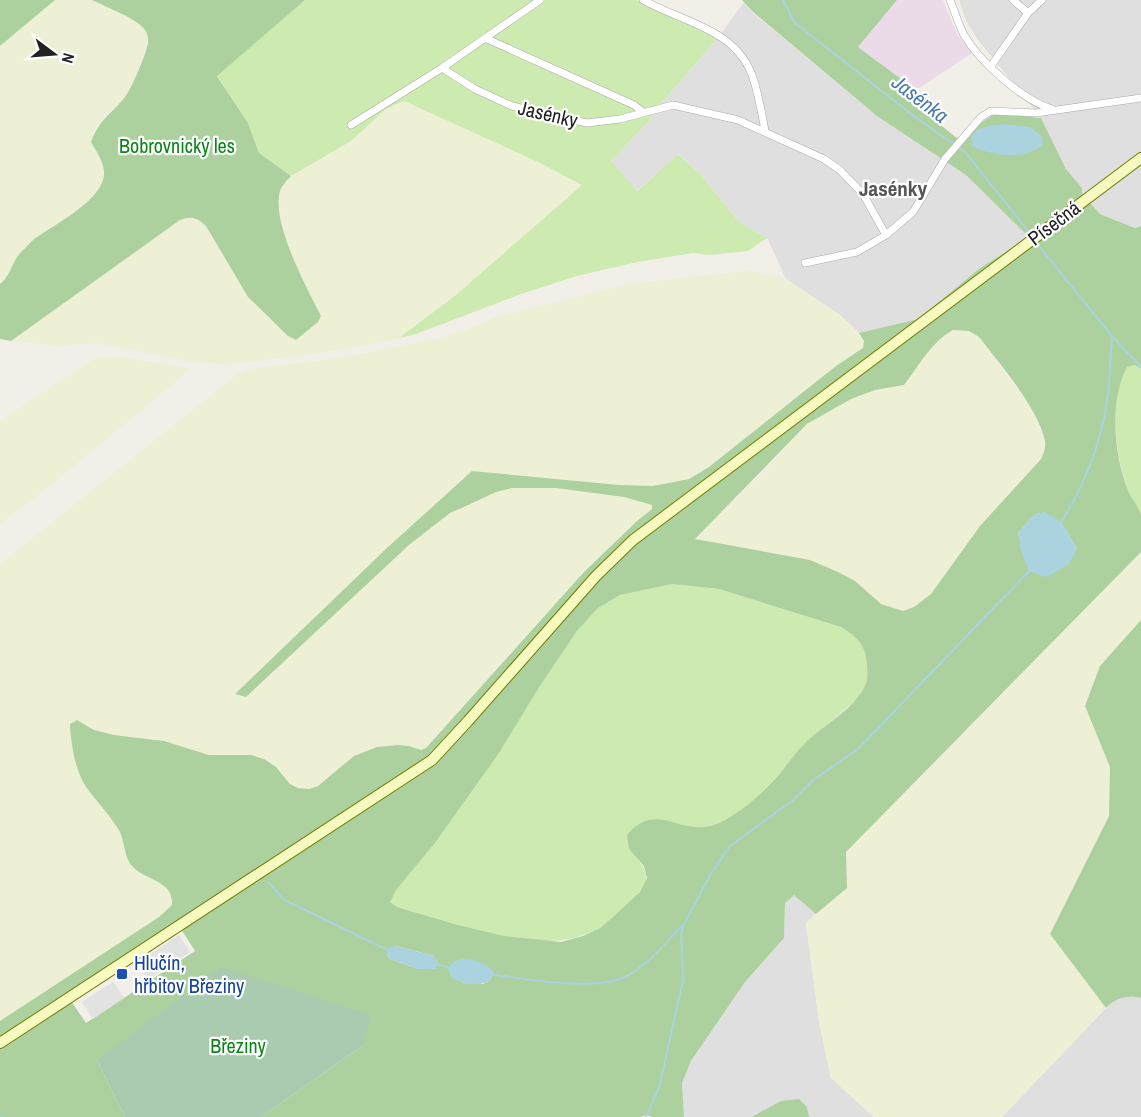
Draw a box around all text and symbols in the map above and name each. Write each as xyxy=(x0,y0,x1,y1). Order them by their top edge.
north arrow xyxy=(24,24,84,84)
text: N xyxy=(57,51,80,66)
water label: Jasénka xyxy=(885,67,955,129)
street label: Jasénky xyxy=(516,94,581,134)
park label: Bobrovnický les xyxy=(119,132,235,159)
district label: Jasénky xyxy=(859,174,927,203)
street label: Písečná xyxy=(1022,194,1085,251)
place label: Hlučín, hřbitov Březiny xyxy=(134,949,245,999)
marker: Hlučín, hřbitov Březiny xyxy=(115,967,129,981)
park label: Březiny xyxy=(210,1032,267,1059)

